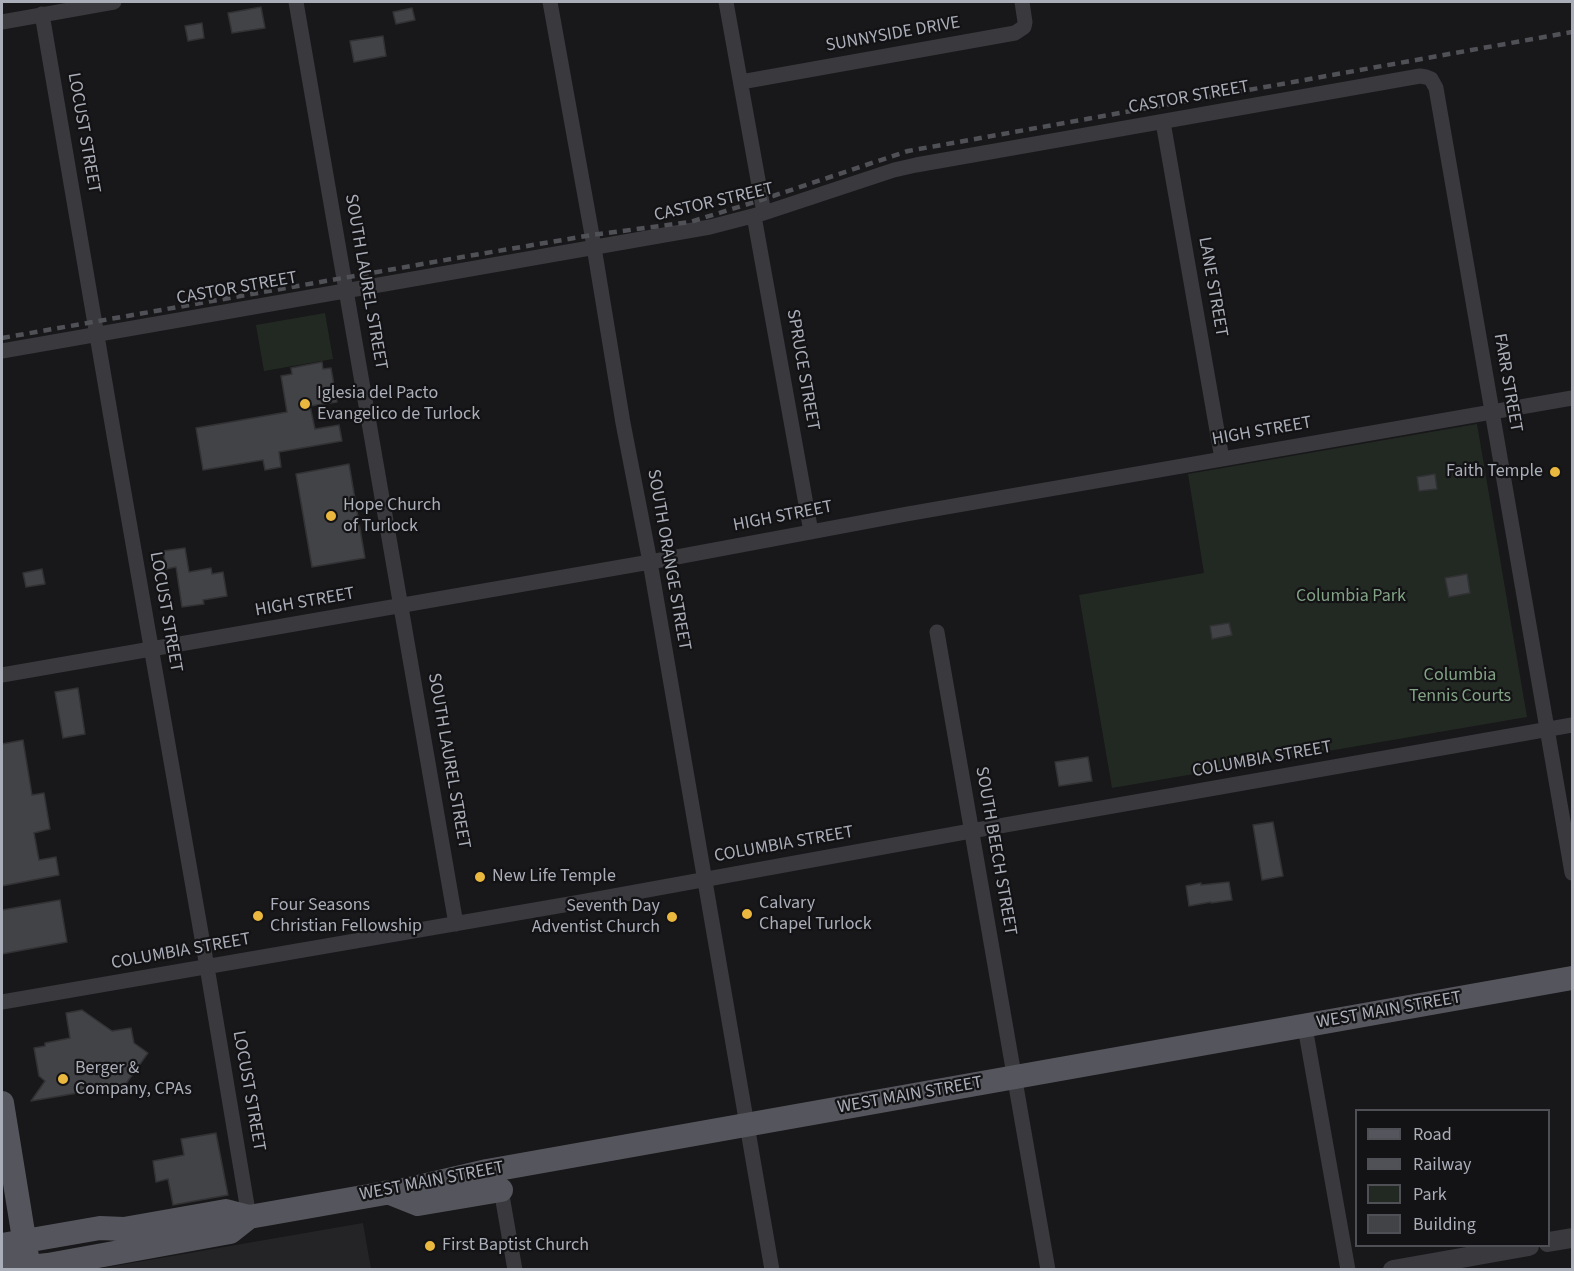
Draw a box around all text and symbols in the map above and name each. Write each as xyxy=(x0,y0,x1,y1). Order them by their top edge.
street label: SUNNYSIDE DRIVE xyxy=(824,13,962,57)
street label: LOCUST STREET xyxy=(62,71,104,195)
street label: CASTOR STREET xyxy=(1127,77,1251,119)
street label: CASTOR STREET xyxy=(652,179,776,227)
street label: SOUTH LAUREL STREET xyxy=(339,193,391,371)
street label: LANE STREET xyxy=(1193,235,1231,339)
street label: CASTOR STREET xyxy=(175,268,299,310)
street label: SPRUCE STREET xyxy=(781,308,823,432)
street label: FARR STREET xyxy=(1488,332,1526,434)
place label: Iglesia del Pacto Evangelico de Turlock xyxy=(317,383,480,426)
marker: Iglesia del Pacto Evangelico de Turlock xyxy=(298,397,312,411)
street label: HIGH STREET xyxy=(1211,413,1313,451)
place label: Faith Temple xyxy=(1446,461,1543,483)
marker: Faith Temple xyxy=(1548,465,1562,479)
street label: SOUTH ORANGE STREET xyxy=(641,468,695,652)
place label: Hope Church of Turlock xyxy=(343,495,441,538)
street label: HIGH STREET xyxy=(732,497,834,537)
marker: Hope Church of Turlock xyxy=(324,509,338,523)
street label: LOCUST STREET xyxy=(144,550,186,674)
street label: HIGH STREET xyxy=(254,584,356,622)
park label: Columbia Park xyxy=(1296,586,1406,608)
park label: Columbia Tennis Courts xyxy=(1409,665,1511,708)
street label: SOUTH LAUREL STREET xyxy=(422,672,474,850)
street label: COLUMBIA STREET xyxy=(1191,737,1333,783)
street label: SOUTH BEECH STREET xyxy=(970,765,1020,937)
street label: COLUMBIA STREET xyxy=(713,822,855,868)
place label: New Life Temple xyxy=(492,866,616,888)
marker: New Life Temple xyxy=(473,870,487,884)
place label: Calvary Chapel Turlock xyxy=(759,893,872,936)
place label: Four Seasons Christian Fellowship xyxy=(270,895,422,938)
place label: Seventh Day Adventist Church xyxy=(532,896,660,938)
marker: Calvary Chapel Turlock xyxy=(740,907,754,921)
marker: Four Seasons Christian Fellowship xyxy=(251,909,265,923)
marker: Seventh Day Adventist Church xyxy=(665,910,679,924)
street label: COLUMBIA STREET xyxy=(110,929,252,975)
street label: WEST MAIN STREET xyxy=(1315,988,1463,1034)
street label: LOCUST STREET xyxy=(227,1029,269,1153)
place label: Berger & Company, CPAs xyxy=(75,1058,192,1100)
marker: Berger & Company, CPAs xyxy=(56,1072,70,1086)
street label: WEST MAIN STREET xyxy=(836,1073,984,1119)
legend xyxy=(1355,1109,1550,1247)
text: Road xyxy=(1413,1122,1452,1147)
text: Railway xyxy=(1413,1152,1472,1177)
street label: WEST MAIN STREET xyxy=(358,1157,506,1207)
text: Park xyxy=(1413,1182,1447,1207)
text: Building xyxy=(1413,1212,1476,1237)
place label: First Baptist Church xyxy=(442,1235,589,1257)
marker: First Baptist Church xyxy=(423,1239,437,1253)

